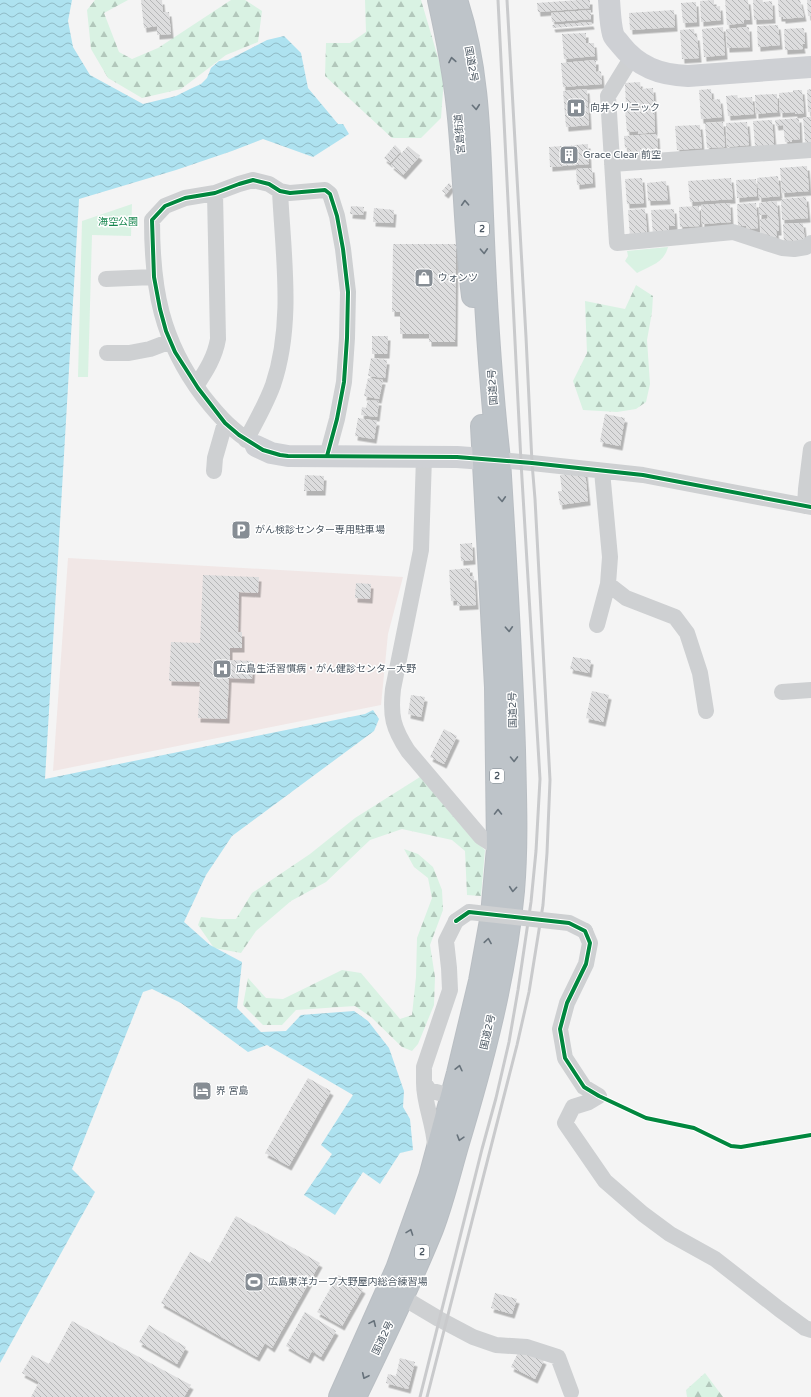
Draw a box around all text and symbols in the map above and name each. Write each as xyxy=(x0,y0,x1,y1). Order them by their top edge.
street label: 国道2号 xyxy=(462,45,480,83)
one-way arrow xyxy=(448,57,456,63)
hospital icon: 向井クリニック xyxy=(565,97,587,119)
place label: 向井クリニック xyxy=(590,102,660,114)
one-way arrow xyxy=(472,104,481,110)
street label: 宮島街道 xyxy=(453,114,467,154)
building icon: Grace Clear 前空 xyxy=(558,144,580,166)
place label: Grace Clear 前空 xyxy=(583,149,661,161)
one-way arrow xyxy=(460,200,469,206)
park label: 海空公園 xyxy=(98,216,138,228)
road number: 2 xyxy=(475,222,489,236)
one-way arrow xyxy=(479,248,488,254)
shop icon: ウォンツ xyxy=(413,267,435,289)
place label: ウォンツ xyxy=(438,272,478,284)
street label: 国道2号 xyxy=(486,368,500,406)
one-way arrow xyxy=(497,496,506,502)
parking icon: がん検診センター専用駐車場 xyxy=(230,519,252,541)
place label: がん検診センター専用駐車場 xyxy=(255,524,385,536)
one-way arrow xyxy=(505,626,513,632)
hospital icon: 広島生活習慣病・がん健診センター大野 xyxy=(211,658,233,680)
place label: 広島生活習慣病・がん健診センター大野 xyxy=(236,663,416,675)
street label: 国道2号 xyxy=(507,692,519,728)
one-way arrow xyxy=(510,756,518,762)
road number: 2 xyxy=(490,769,504,783)
one-way arrow xyxy=(494,809,502,815)
one-way arrow xyxy=(509,886,518,892)
one-way arrow xyxy=(483,938,492,944)
street label: 国道2号 xyxy=(478,1013,498,1051)
one-way arrow xyxy=(455,1065,463,1071)
hotel icon: 界 宮島 xyxy=(191,1080,213,1102)
place label: 界 宮島 xyxy=(216,1085,249,1097)
one-way arrow xyxy=(456,1134,465,1141)
one-way arrow xyxy=(405,1229,414,1236)
road number: 2 xyxy=(415,1245,429,1259)
sports icon: 広島東洋カープ大野屋内総合練習場 xyxy=(243,1271,265,1293)
place label: 広島東洋カープ大野屋内総合練習場 xyxy=(268,1276,427,1288)
street label: 国道2号 xyxy=(370,1319,396,1357)
one-way arrow xyxy=(368,1320,376,1327)
one-way arrow xyxy=(362,1372,370,1379)

